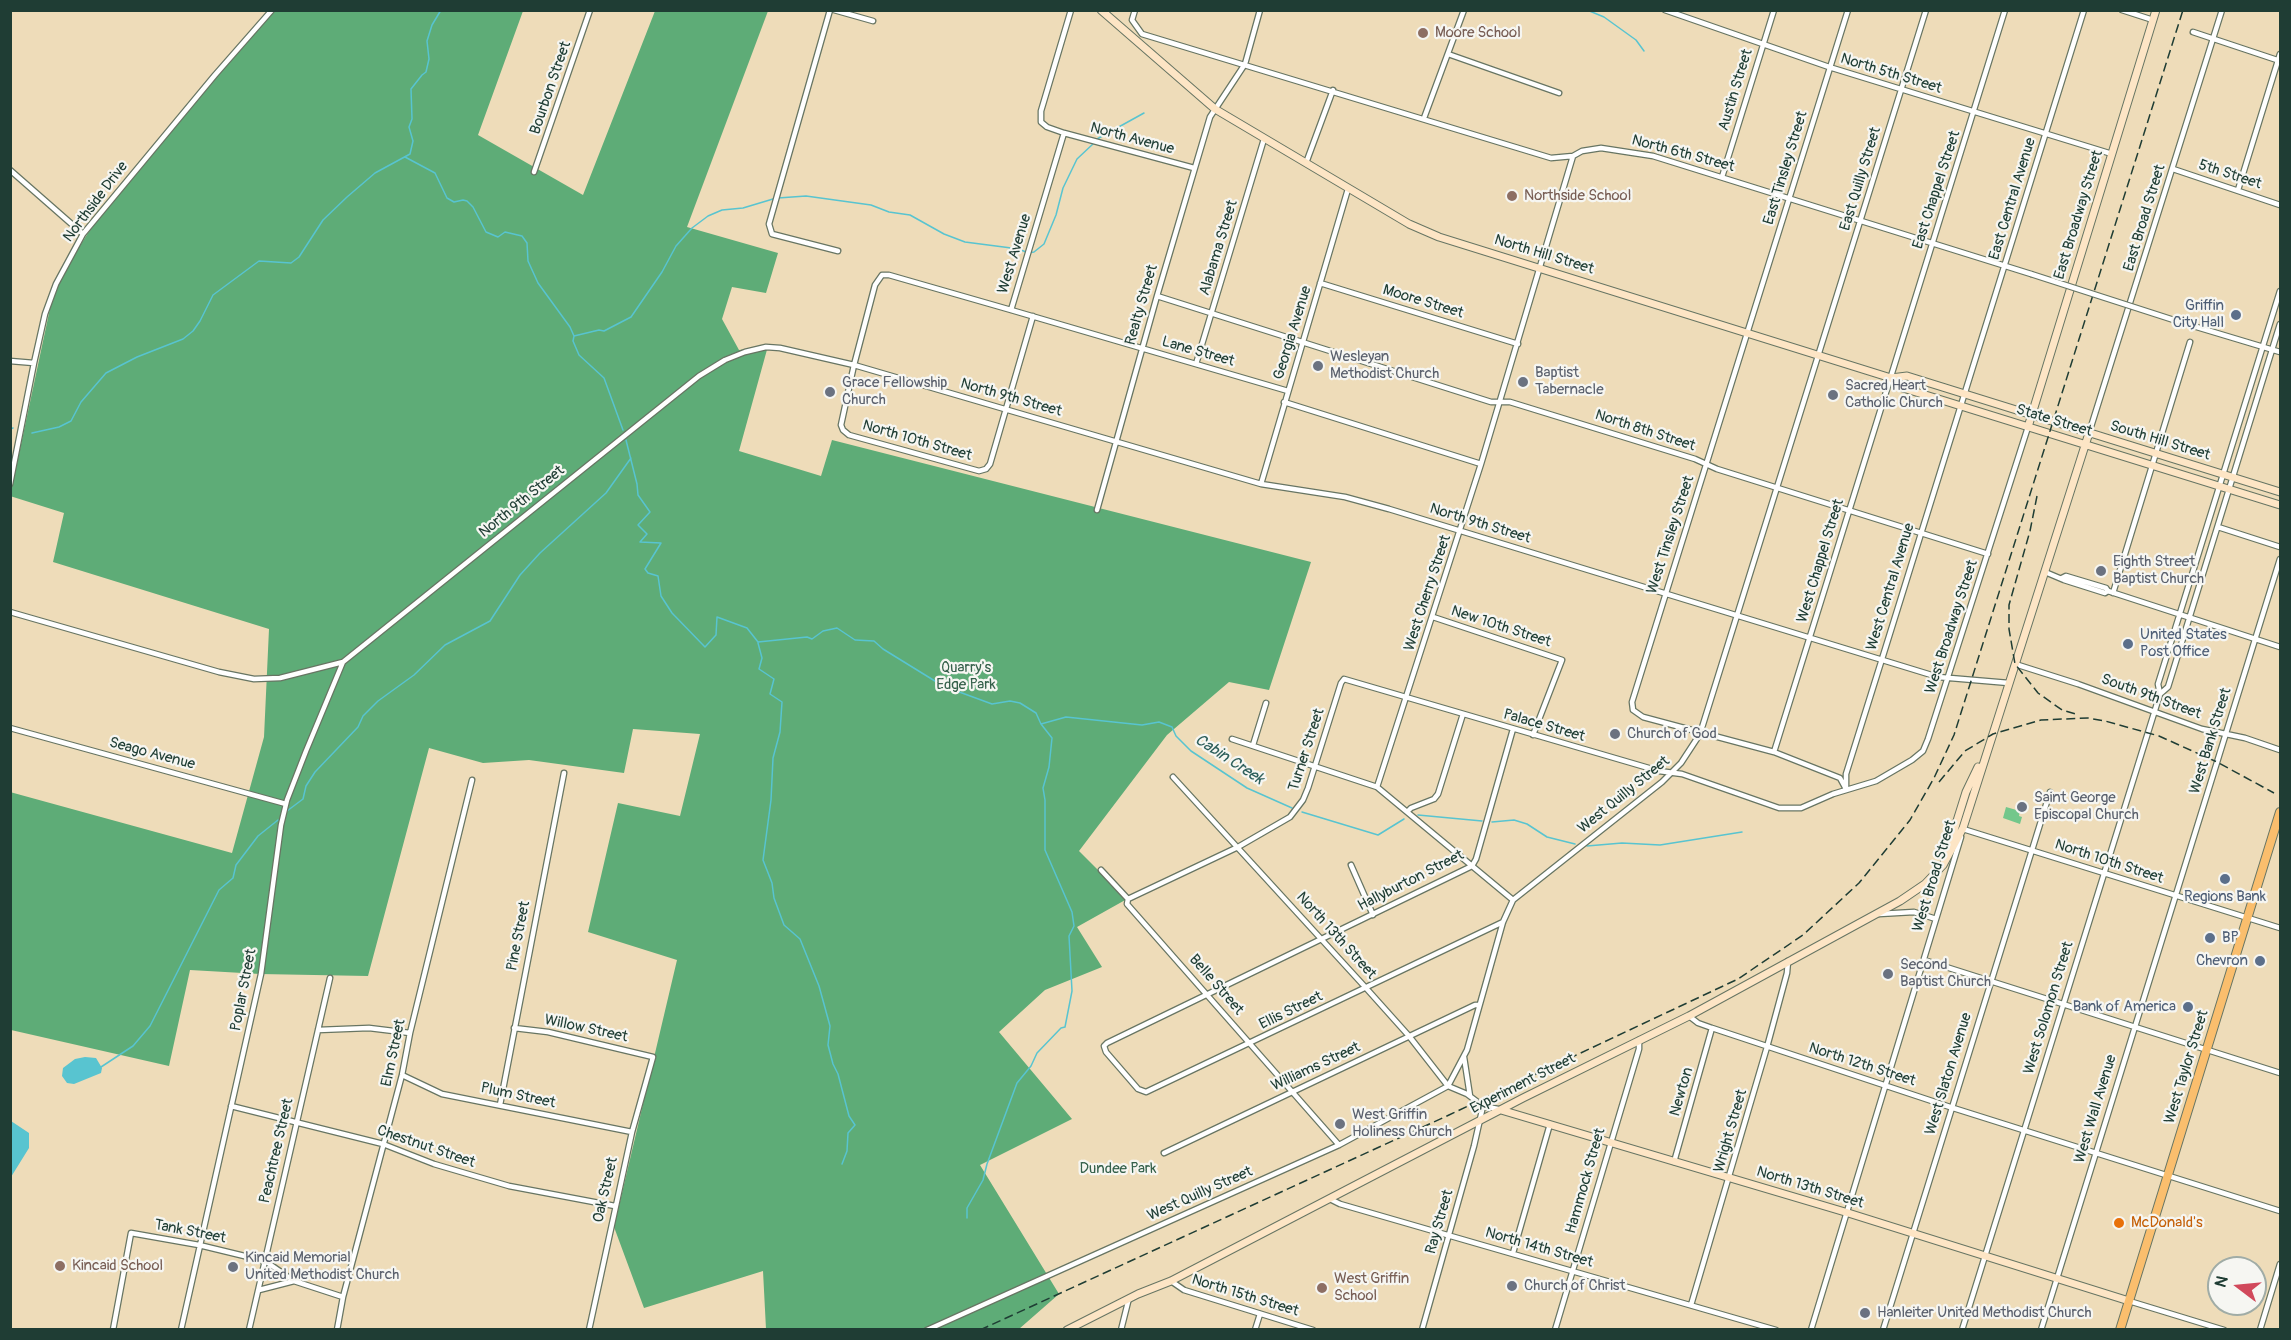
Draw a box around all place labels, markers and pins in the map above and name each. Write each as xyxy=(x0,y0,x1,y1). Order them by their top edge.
place label: Moore School xyxy=(1435,24,1521,42)
marker: Moore School xyxy=(1416,26,1430,40)
place label: Northside School xyxy=(1524,187,1631,205)
marker: Northside School xyxy=(1505,189,1519,203)
place label: Griffin City Hall xyxy=(2173,297,2224,332)
marker: Griffin City Hall xyxy=(2229,308,2243,322)
place label: Wesleyan Methodist Church xyxy=(1330,348,1439,383)
marker: Wesleyan Methodist Church xyxy=(1311,359,1325,373)
place label: Baptist Tabernacle xyxy=(1535,364,1604,399)
place label: Grace Fellowship Church xyxy=(842,374,947,409)
marker: Baptist Tabernacle xyxy=(1516,375,1530,389)
place label: Sacred Heart Catholic Church xyxy=(1845,377,1943,412)
marker: Grace Fellowship Church xyxy=(823,385,837,399)
marker: Sacred Heart Catholic Church xyxy=(1826,388,1840,402)
place label: Eighth Street Baptist Church xyxy=(2113,553,2204,588)
marker: Eighth Street Baptist Church xyxy=(2094,564,2108,578)
place label: United States Post Office xyxy=(2140,626,2227,661)
marker: United States Post Office xyxy=(2121,637,2135,651)
place label: Church of God xyxy=(1627,725,1717,743)
marker: Church of God xyxy=(1608,727,1622,741)
place label: Saint George Episcopal Church xyxy=(2034,789,2139,824)
marker: Saint George Episcopal Church xyxy=(2015,800,2029,814)
marker: Regions Bank xyxy=(2218,872,2232,886)
place label: Regions Bank xyxy=(2184,888,2266,906)
place label: BP xyxy=(2222,929,2239,947)
marker: BP xyxy=(2203,931,2217,945)
place label: Chevron xyxy=(2196,952,2248,970)
marker: Chevron xyxy=(2253,954,2267,968)
place label: Second Baptist Church xyxy=(1900,956,1991,991)
marker: Second Baptist Church xyxy=(1881,967,1895,981)
place label: Bank of America xyxy=(2073,998,2176,1016)
marker: Bank of America xyxy=(2181,1000,2195,1014)
place label: West Griffin Holiness Church xyxy=(1352,1106,1452,1141)
marker: West Griffin Holiness Church xyxy=(1333,1117,1347,1131)
place label: McDonald's xyxy=(2131,1214,2203,1232)
marker: McDonald's xyxy=(2112,1216,2126,1230)
place label: Kincaid Memorial United Methodist Church xyxy=(245,1249,399,1284)
place label: Kincaid School xyxy=(72,1257,163,1275)
marker: Kincaid School xyxy=(53,1259,67,1273)
marker: Kincaid Memorial United Methodist Church xyxy=(226,1260,240,1274)
place label: West Griffin School xyxy=(1334,1270,1409,1305)
place label: Church of Christ xyxy=(1524,1277,1626,1295)
marker: Church of Christ xyxy=(1505,1279,1519,1293)
marker: West Griffin School xyxy=(1315,1281,1329,1295)
place label: Hanleiter United Methodist Church xyxy=(1877,1304,2092,1322)
marker: Hanleiter United Methodist Church xyxy=(1858,1306,1872,1320)

